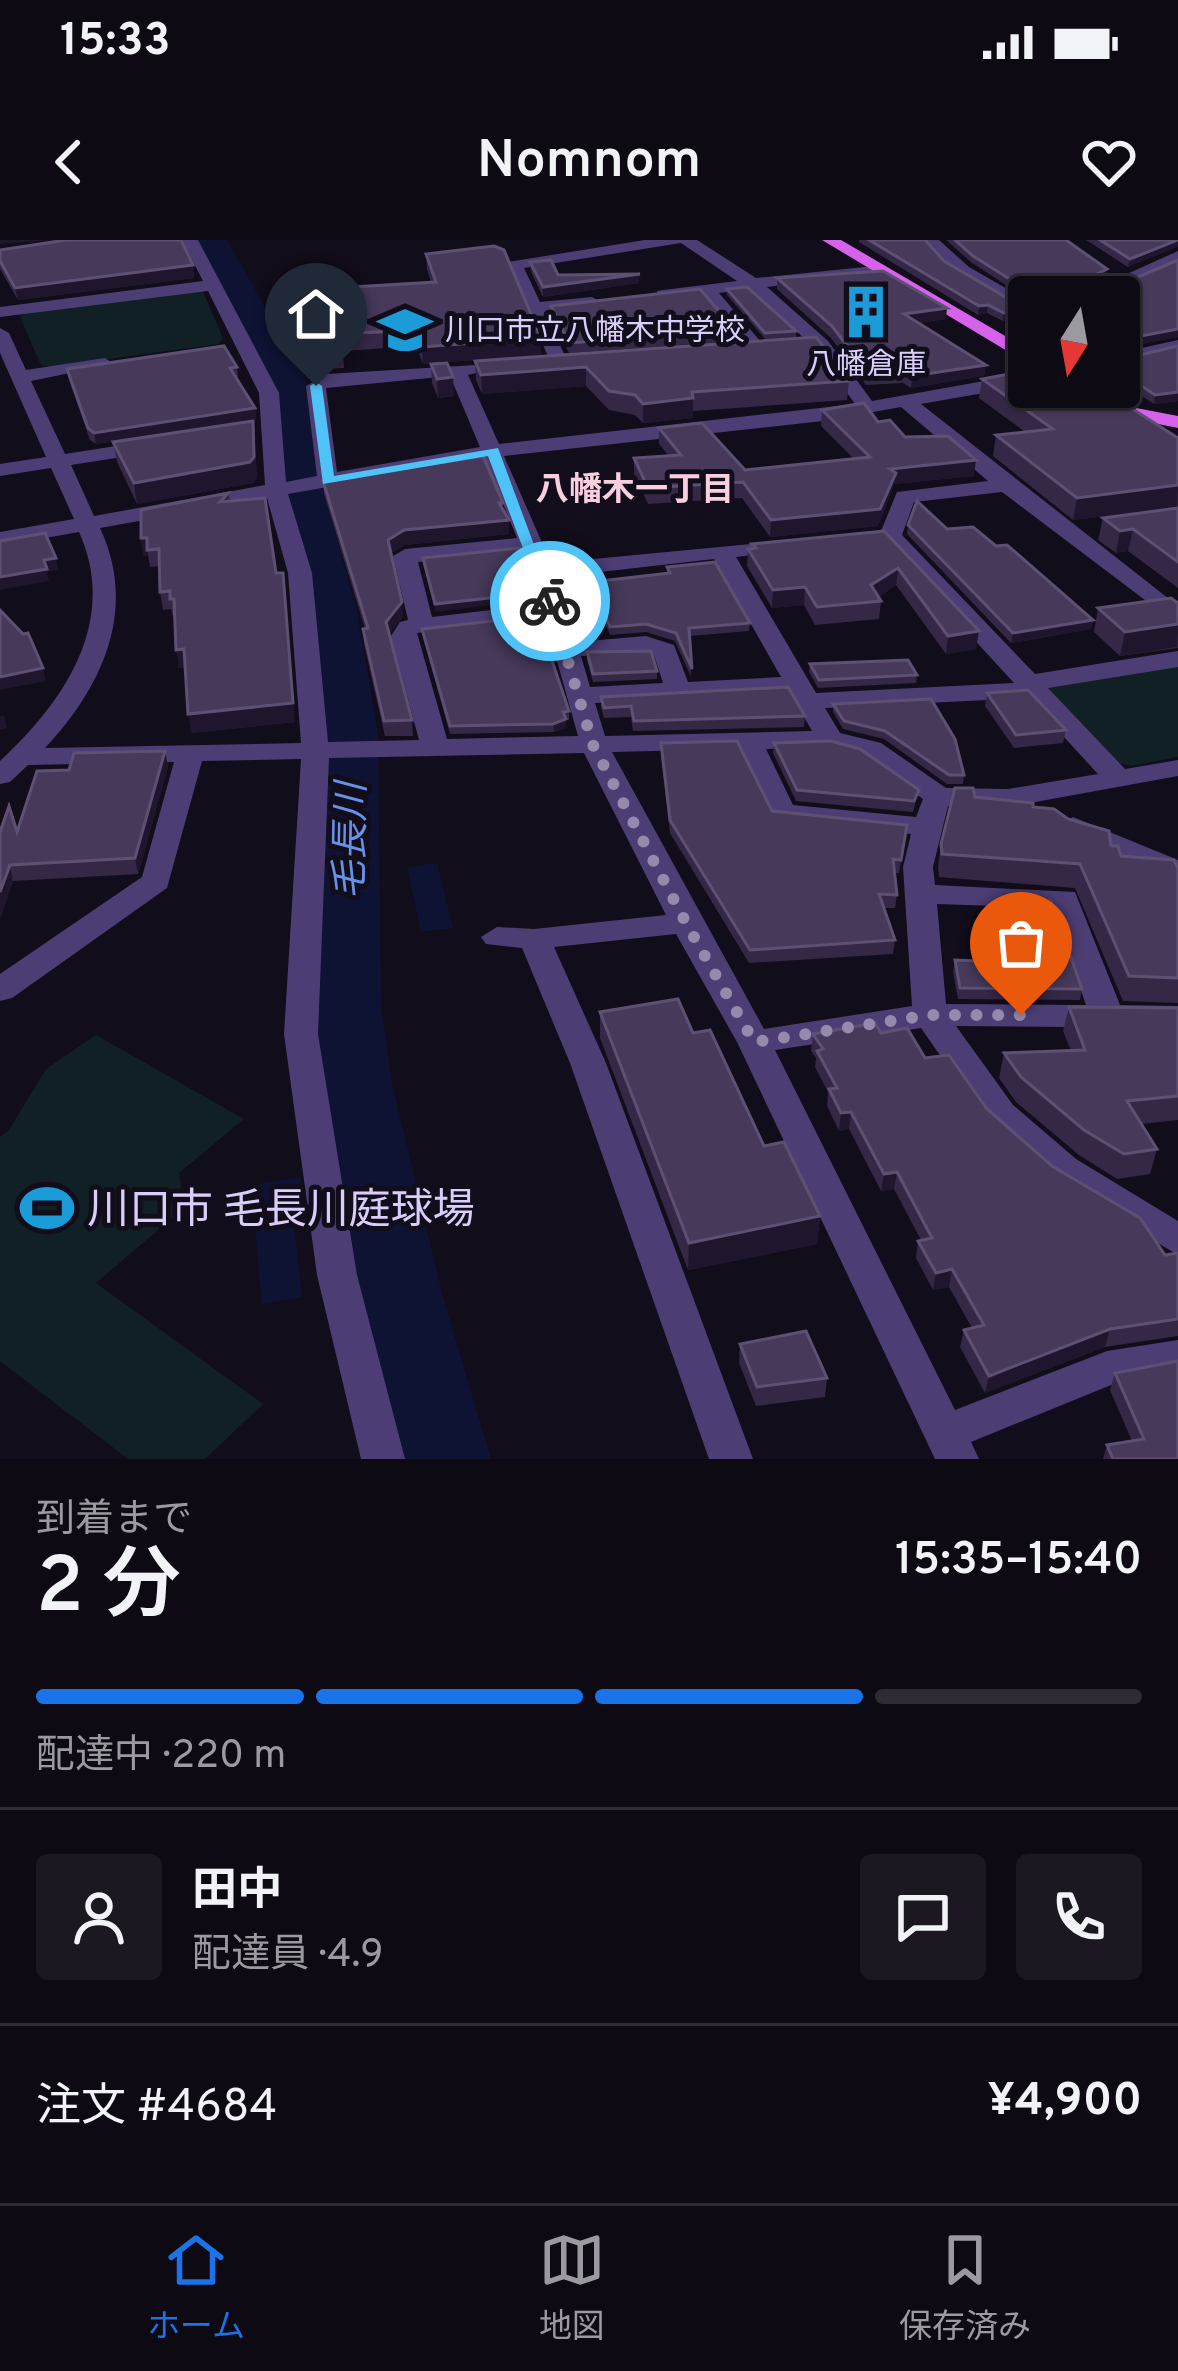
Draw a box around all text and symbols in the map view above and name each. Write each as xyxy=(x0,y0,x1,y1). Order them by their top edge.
text: 15:33 xyxy=(60,14,170,71)
text: Nomnom xyxy=(477,128,701,197)
icon: back xyxy=(36,129,102,195)
icon: heart xyxy=(1076,129,1142,195)
pin xyxy=(265,263,367,386)
north arrow xyxy=(1008,276,1140,408)
map controls xyxy=(1008,276,1140,408)
icon: home xyxy=(283,281,349,347)
building icon: 八幡倉庫 xyxy=(837,283,895,341)
school or university icon: 川口市立八幡木中学校 xyxy=(376,301,434,359)
place label: 川口市立八幡木中学校 xyxy=(445,314,745,351)
place label: 八幡倉庫 xyxy=(806,348,926,385)
district label: 八幡木一丁目 xyxy=(536,471,734,513)
courier xyxy=(490,541,610,661)
icon: bike xyxy=(517,568,583,634)
water label: 毛長川 xyxy=(328,778,379,900)
pin xyxy=(970,892,1072,1015)
icon: bag xyxy=(988,910,1054,976)
sports icon: 川口市 毛長川庭球場 xyxy=(18,1179,76,1237)
place label: 川口市 毛長川庭球場 xyxy=(87,1186,475,1239)
text: 到着まで xyxy=(36,1497,192,1546)
text: 15:35–15:40 xyxy=(895,1533,1142,1590)
text: 2 分 xyxy=(36,1541,181,1640)
text: 配達中 · 220 m xyxy=(36,1733,286,1782)
button: person xyxy=(36,1854,162,1980)
button: chat xyxy=(860,1854,986,1980)
button: phone xyxy=(1016,1854,1142,1980)
text: 田中 xyxy=(192,1864,282,1921)
text: 配達員 · 4.9 xyxy=(192,1932,384,1981)
text: ¥4,900 xyxy=(987,2074,1142,2131)
text: 注文 #4684 xyxy=(36,2080,278,2137)
tab: ホーム xyxy=(147,2227,245,2350)
tab: 地図 xyxy=(539,2227,605,2350)
tab: 保存済み xyxy=(899,2227,1031,2350)

